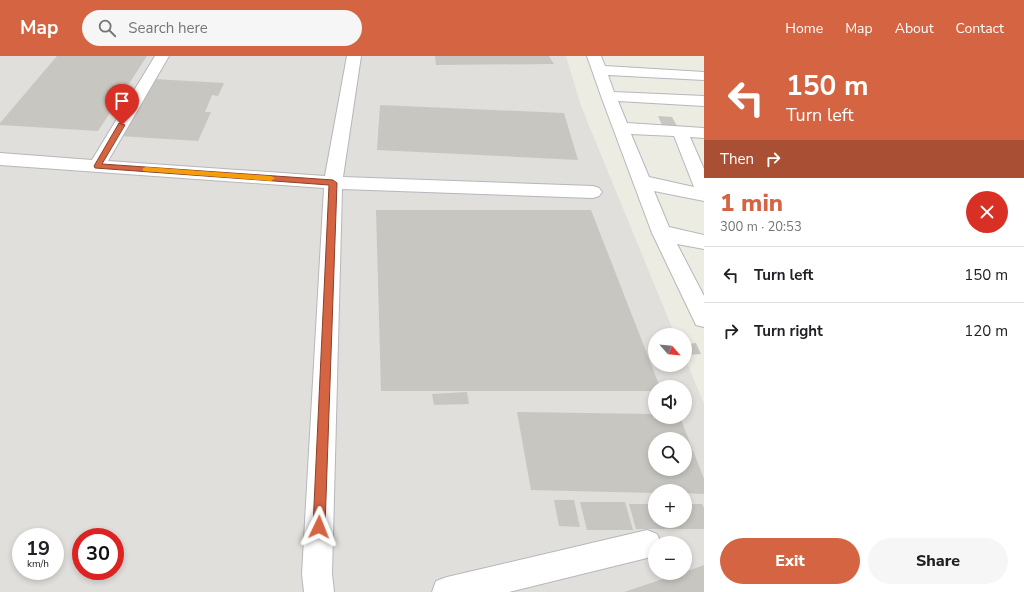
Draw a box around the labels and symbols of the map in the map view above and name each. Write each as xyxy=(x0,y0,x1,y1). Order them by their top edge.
pin xyxy=(105,84,139,125)
north arrow xyxy=(648,328,692,372)
position arrow xyxy=(298,506,340,548)
speed limit sign: 30 xyxy=(72,528,124,580)

